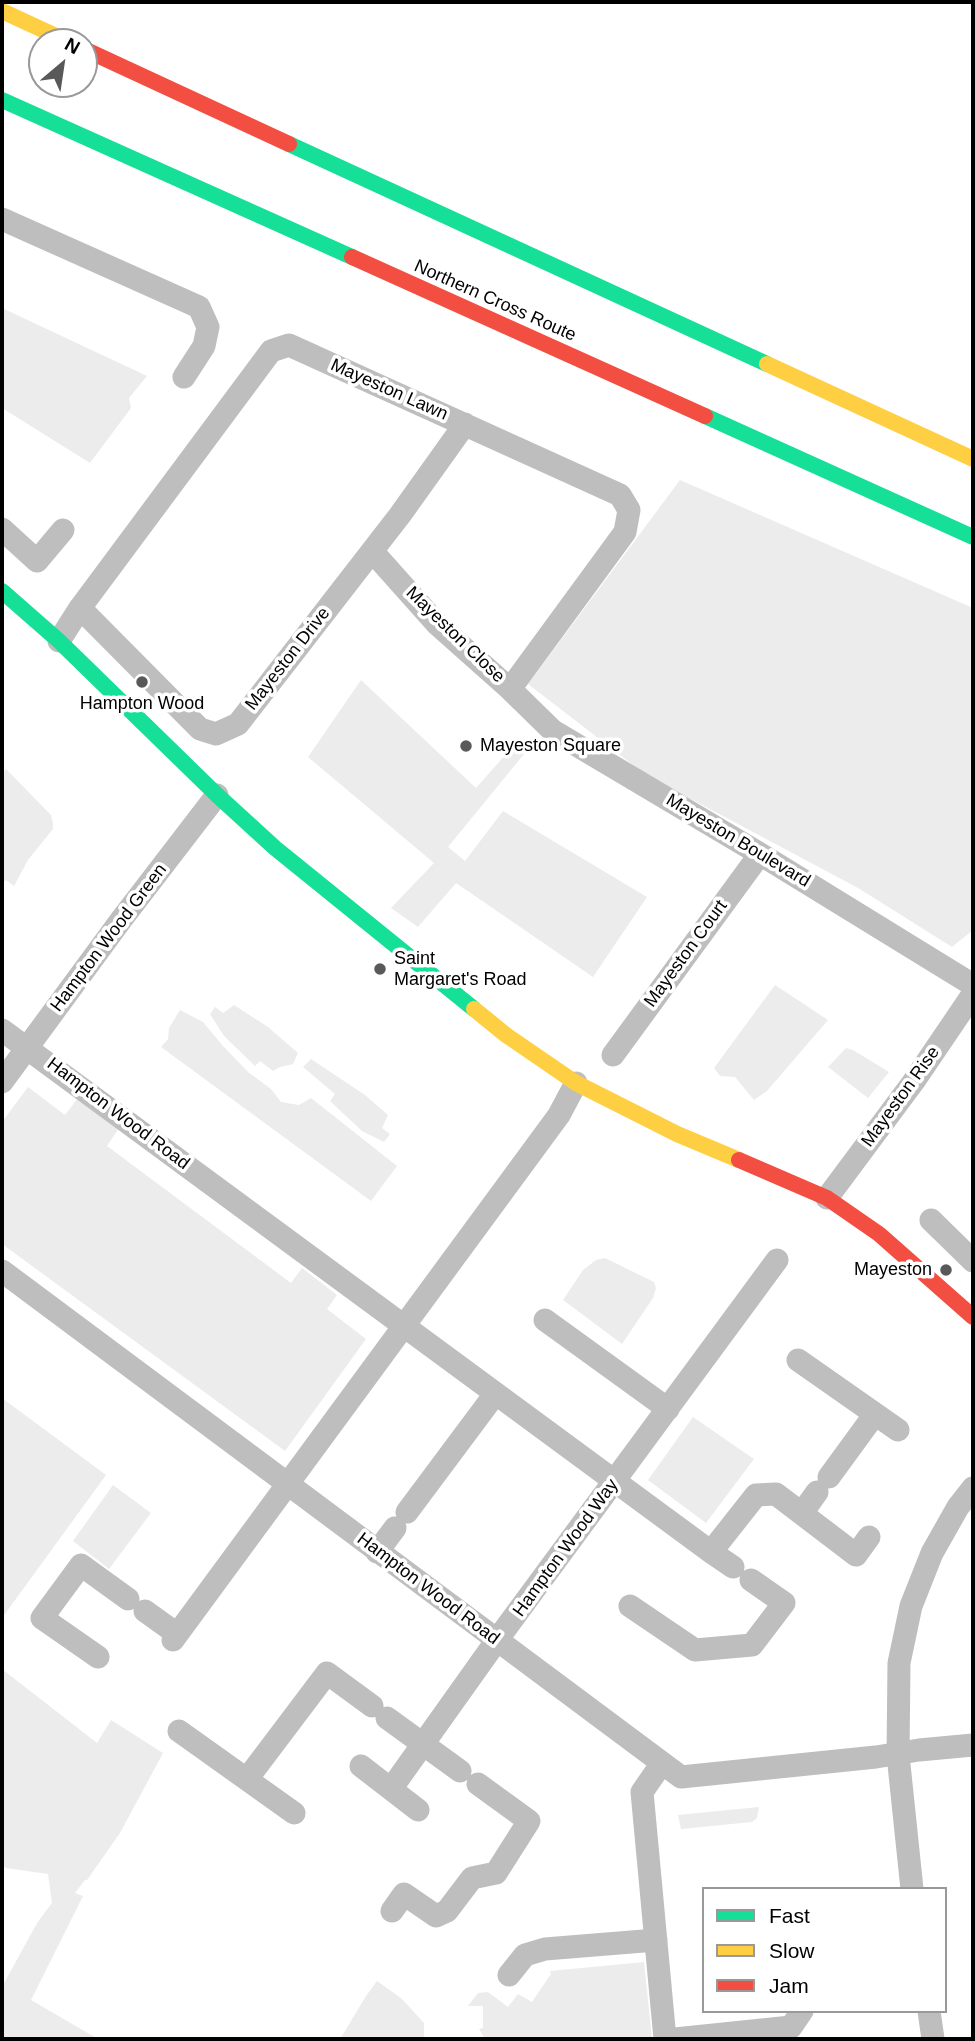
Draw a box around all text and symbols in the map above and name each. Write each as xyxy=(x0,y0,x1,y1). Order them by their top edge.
north arrow xyxy=(28,28,98,98)
text: N xyxy=(61,33,84,58)
street label: Northern Cross Route xyxy=(411,256,579,346)
street label: Mayeston Lawn xyxy=(327,354,451,426)
street label: Mayeston Close xyxy=(401,582,509,688)
street label: Mayeston Drive xyxy=(241,603,335,715)
marker: Hampton Wood xyxy=(134,674,150,690)
place label: Hampton Wood xyxy=(80,693,204,715)
place label: Mayeston Square xyxy=(480,735,621,757)
marker: Mayeston Square xyxy=(458,738,474,754)
street label: Mayeston Boulevard xyxy=(662,789,814,893)
street label: Hampton Wood Green xyxy=(46,860,172,1016)
street label: Mayeston Court xyxy=(640,896,732,1012)
place label: Saint Margaret's Road xyxy=(394,948,526,990)
marker: Saint Margaret's Road xyxy=(372,961,388,977)
street label: Mayeston Rise xyxy=(857,1042,945,1152)
street label: Hampton Wood Road xyxy=(43,1053,193,1175)
place label: Mayeston xyxy=(854,1259,932,1281)
marker: Mayeston xyxy=(938,1262,954,1278)
street label: Hampton Wood Way xyxy=(509,1475,623,1621)
street label: Hampton Wood Road xyxy=(353,1528,503,1650)
legend xyxy=(702,1887,947,2013)
text: Fast xyxy=(769,1904,810,1927)
text: Slow xyxy=(769,1939,815,1962)
text: Jam xyxy=(769,1974,809,1997)

